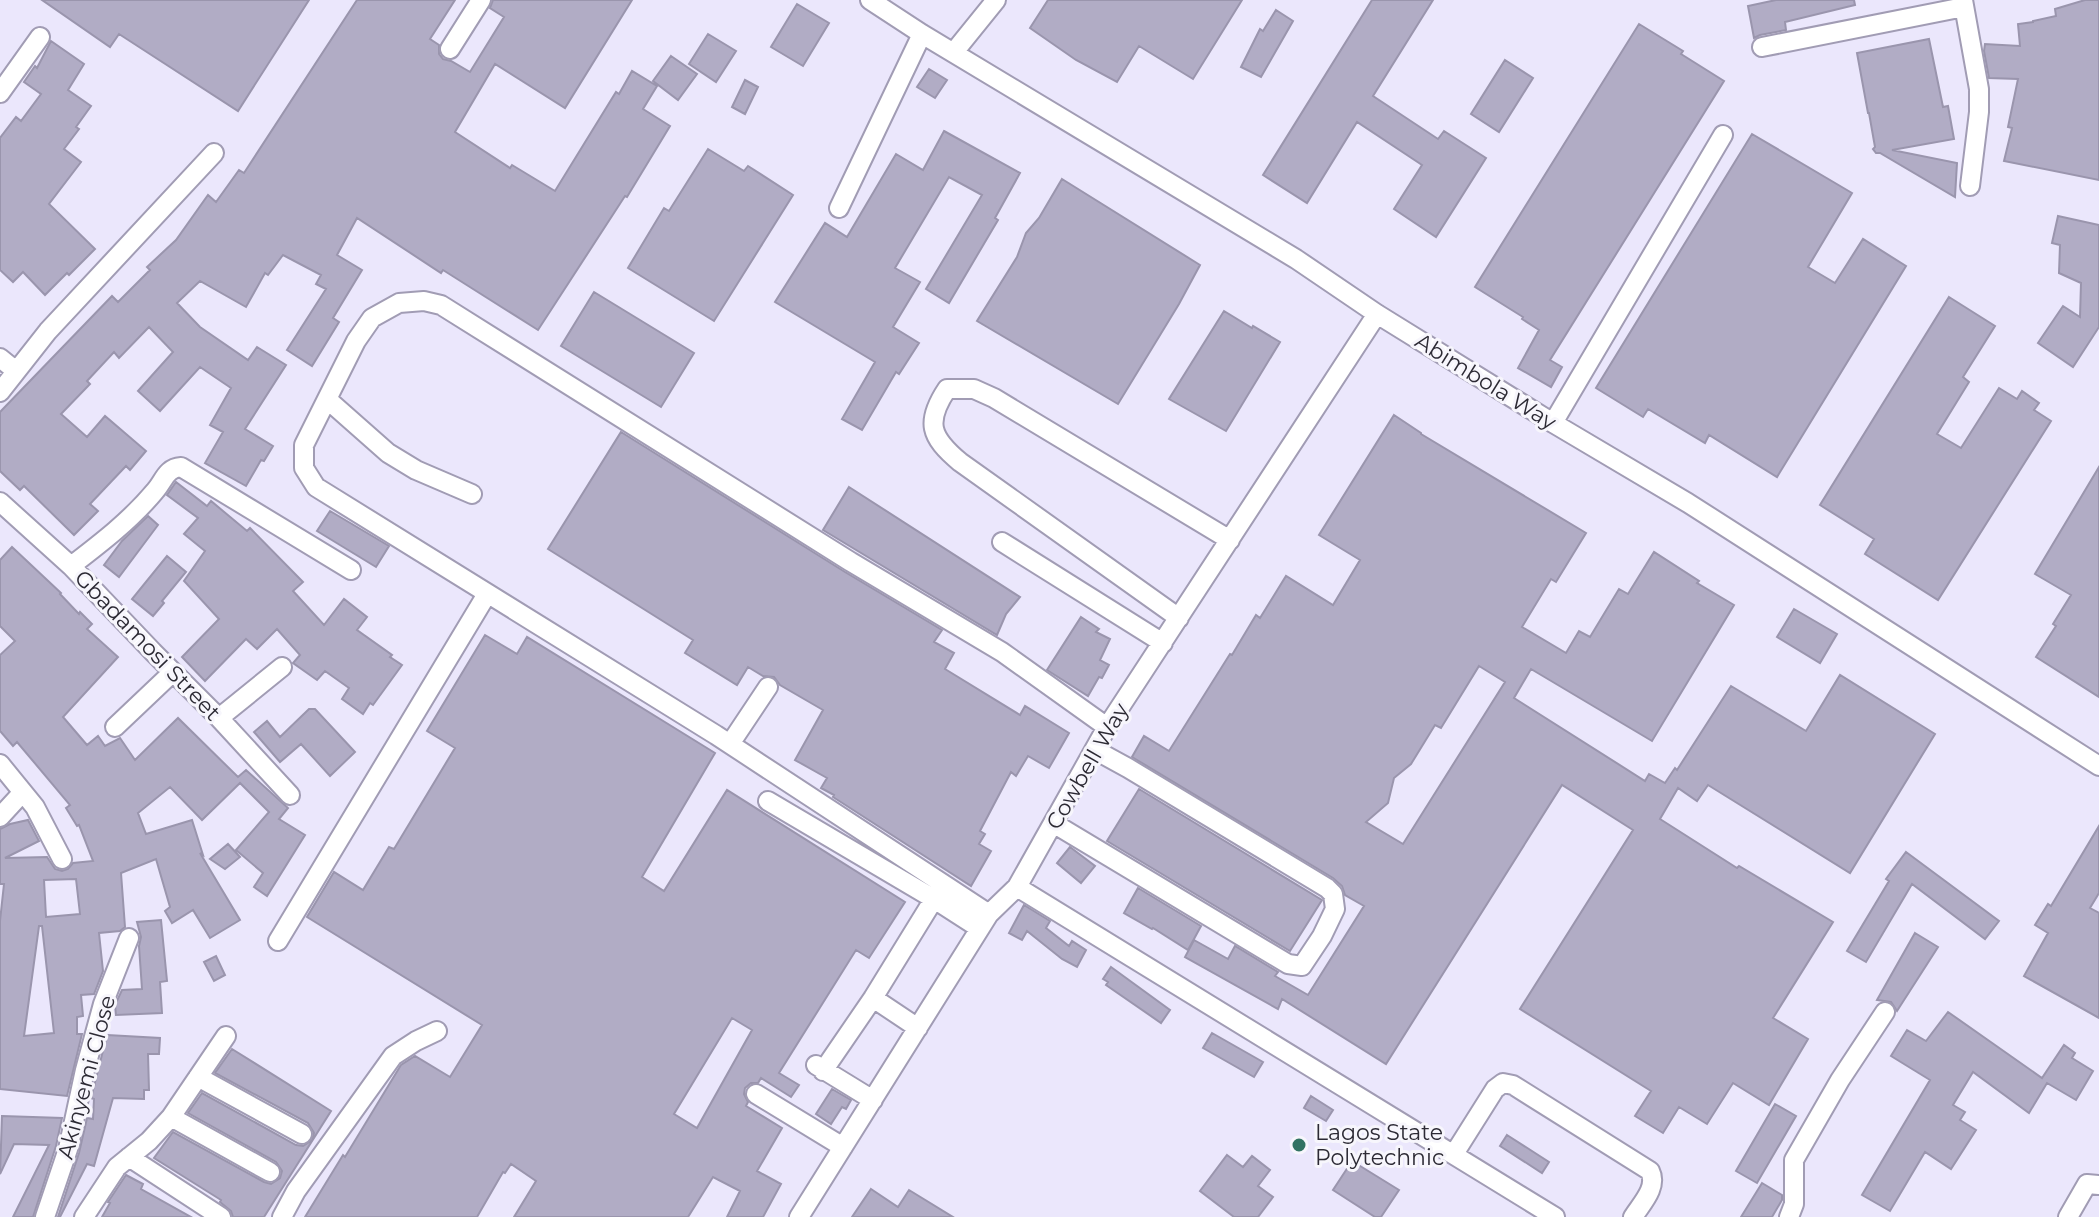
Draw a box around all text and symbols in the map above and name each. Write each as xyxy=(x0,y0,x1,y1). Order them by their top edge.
street label: Abimbola Way xyxy=(1410,327,1561,436)
street label: Gbadamosi Street xyxy=(69,564,226,726)
street label: Cowbell Way xyxy=(1040,698,1135,834)
street label: Akinyemi Close xyxy=(52,992,121,1162)
place label: Lagos State Polytechnic xyxy=(1315,1119,1444,1171)
marker: Lagos State Polytechnic xyxy=(1290,1136,1308,1154)

